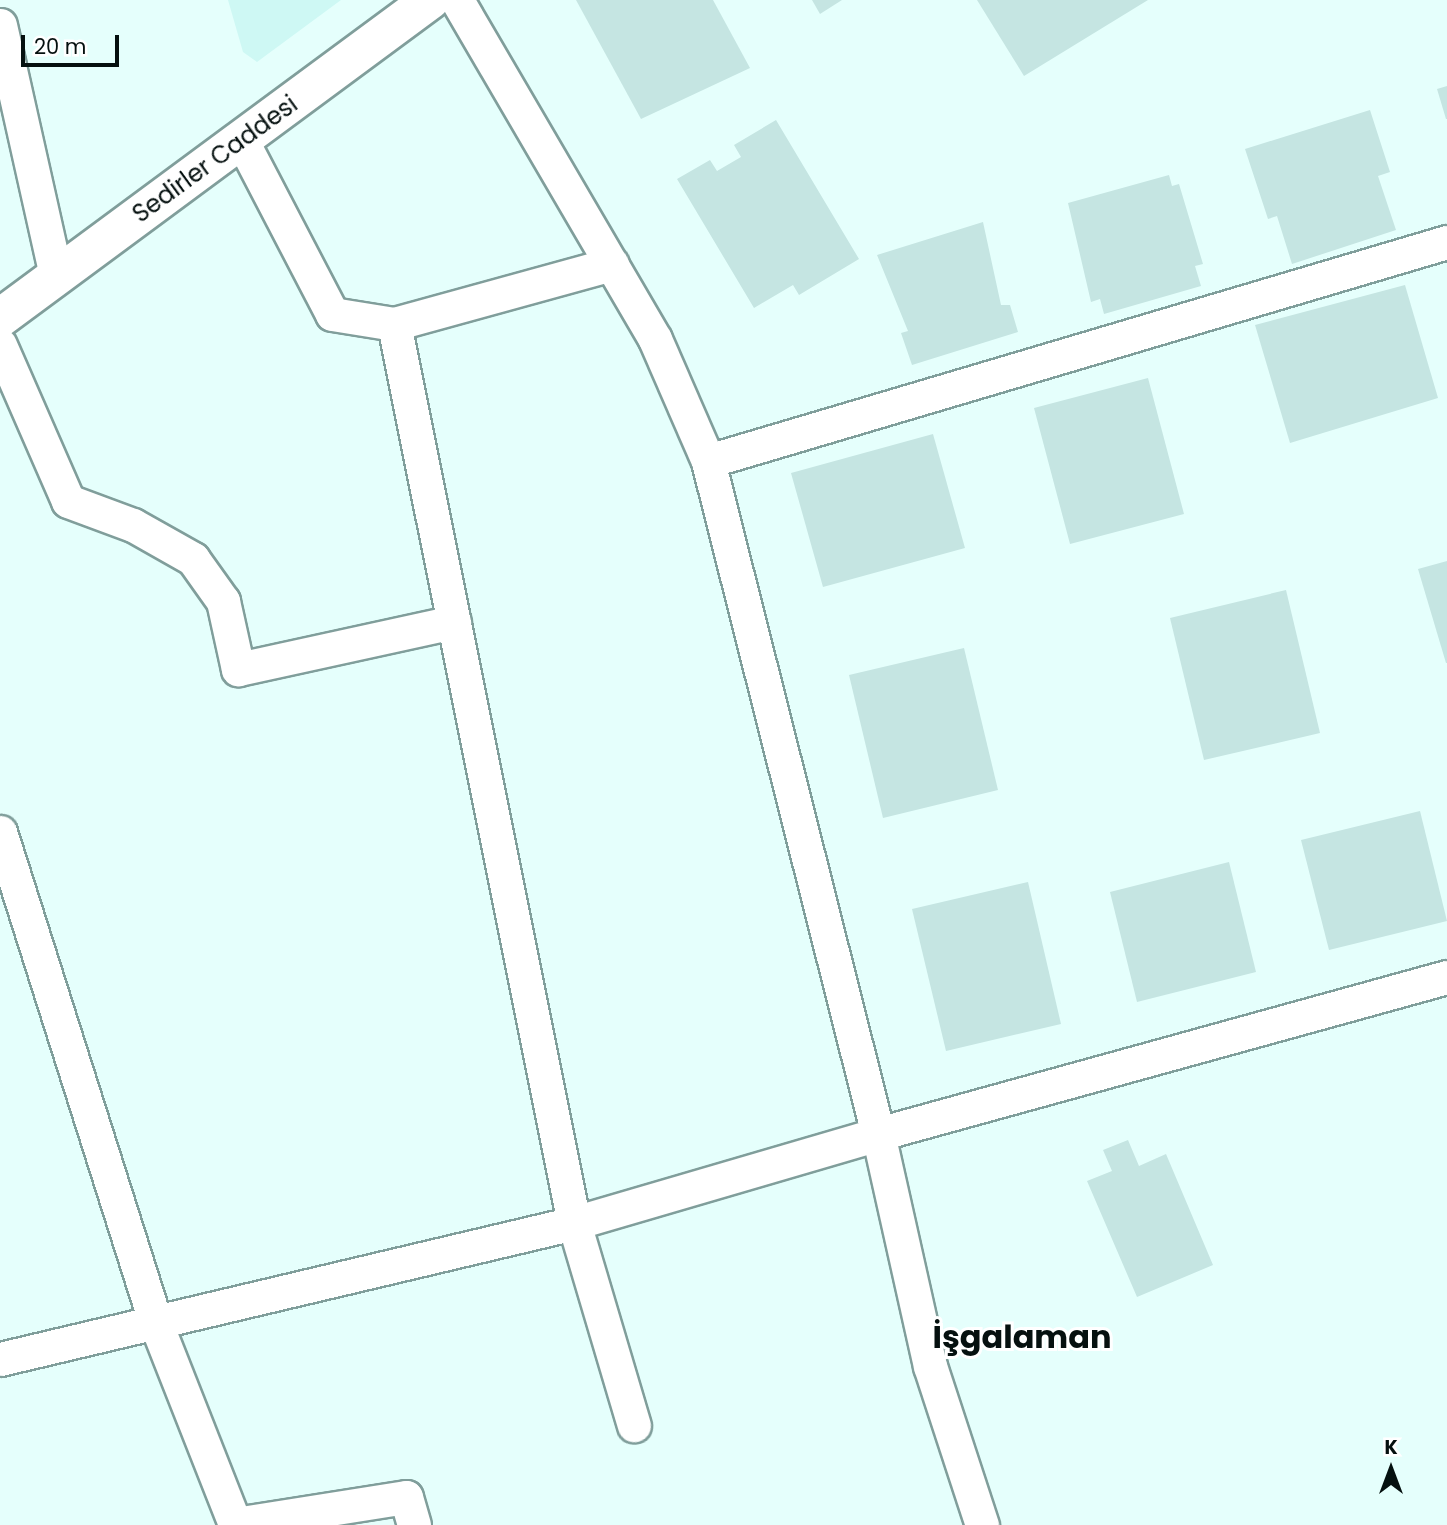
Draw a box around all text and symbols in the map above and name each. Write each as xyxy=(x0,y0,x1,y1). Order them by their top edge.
scale bar xyxy=(24,21,122,65)
text: 20 m xyxy=(34,32,87,61)
street label: Sedirler Caddesi xyxy=(127,90,303,228)
district label: İşgalaman xyxy=(932,1318,1112,1356)
north arrow xyxy=(1356,1434,1426,1504)
text: K xyxy=(1384,1434,1398,1461)

